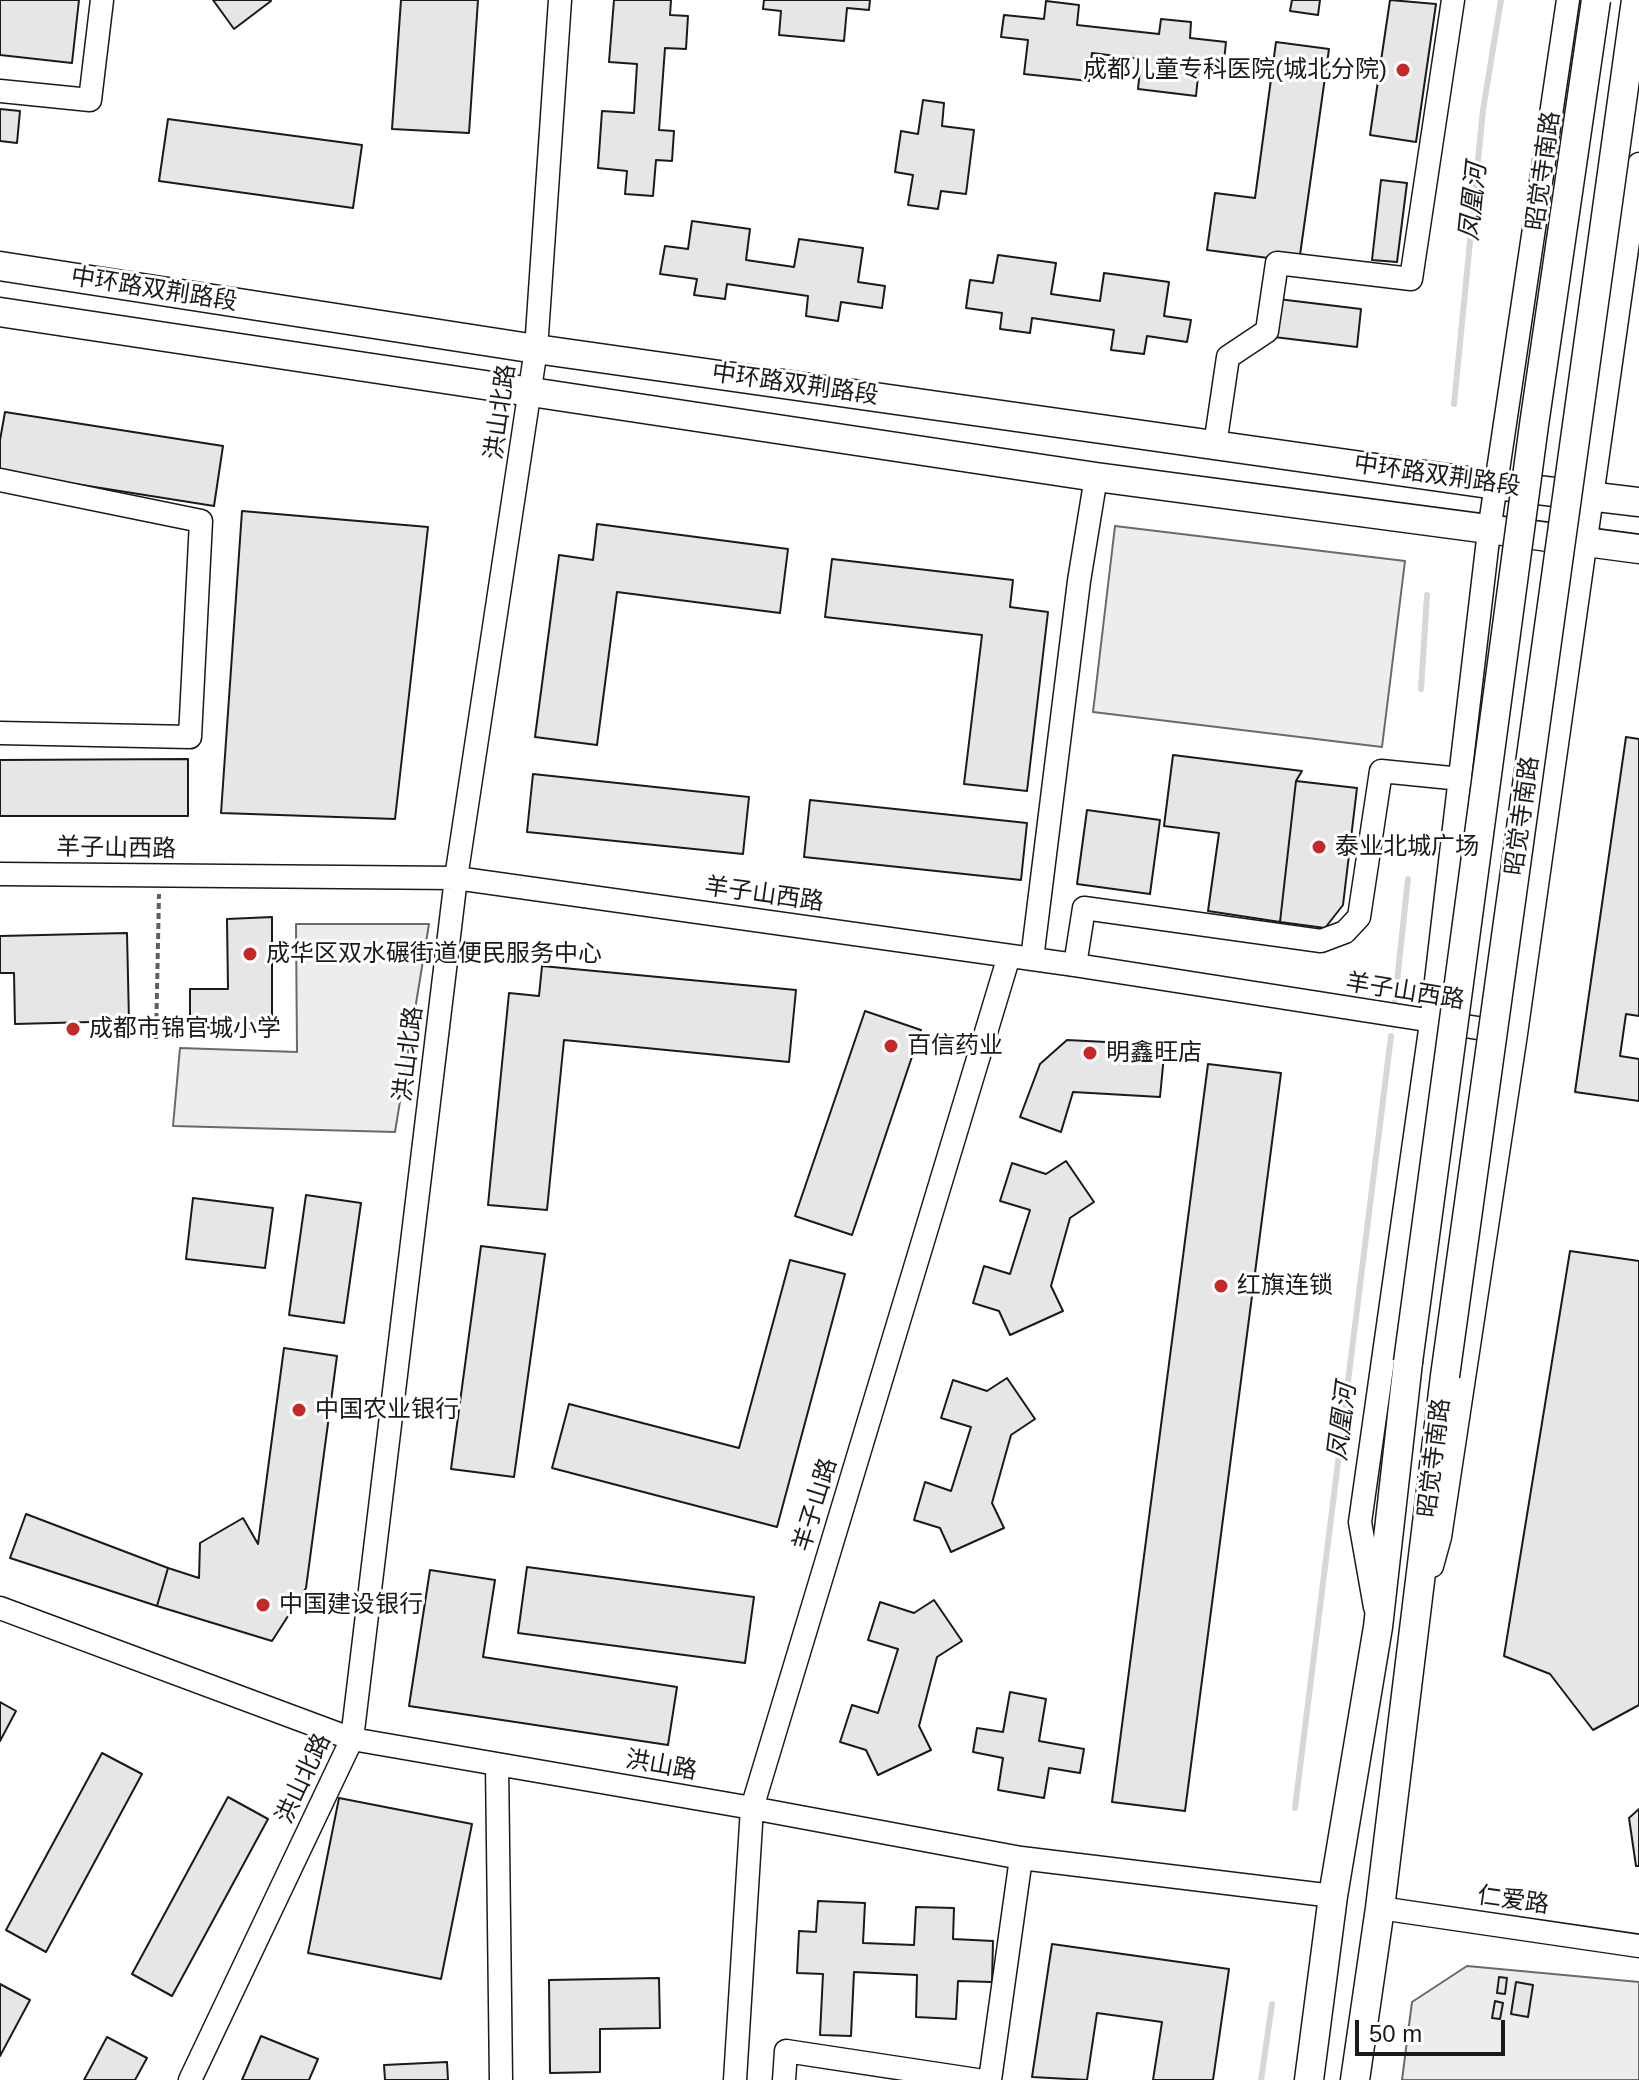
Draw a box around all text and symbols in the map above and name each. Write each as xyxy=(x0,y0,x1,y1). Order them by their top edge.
place label: 成都儿童专科医院(城北分院) xyxy=(1083,56,1387,84)
marker: 成都儿童专科医院(城北分院) xyxy=(1394,61,1412,79)
street label: 昭觉寺南路 xyxy=(1521,110,1567,232)
water label: 凤凰河 xyxy=(1454,162,1494,242)
street label: 中环路双荆路段 xyxy=(69,263,239,317)
street label: 中环路双荆路段 xyxy=(710,359,880,411)
street label: 洪山北路 xyxy=(480,362,522,462)
street label: 中环路双荆路段 xyxy=(1352,450,1522,502)
street label: 昭觉寺南路 xyxy=(1500,755,1546,877)
place label: 泰业北城广场 xyxy=(1335,833,1479,861)
street label: 羊子山西路 xyxy=(56,834,176,864)
marker: 泰业北城广场 xyxy=(1310,838,1328,856)
street label: 羊子山西路 xyxy=(703,872,825,918)
place label: 成华区双水碾街道便民服务中心 xyxy=(266,940,602,968)
marker: 成华区双水碾街道便民服务中心 xyxy=(241,945,259,963)
street label: 羊子山西路 xyxy=(1343,968,1467,1016)
street label: 洪山北路 xyxy=(389,1005,429,1103)
place label: 成都市锦官城小学 xyxy=(89,1015,281,1043)
marker: 成都市锦官城小学 xyxy=(64,1020,82,1038)
place label: 百信药业 xyxy=(907,1032,1003,1060)
marker: 百信药业 xyxy=(882,1037,900,1055)
place label: 明鑫旺店 xyxy=(1106,1039,1202,1067)
marker: 明鑫旺店 xyxy=(1081,1044,1099,1062)
place label: 红旗连锁 xyxy=(1237,1272,1333,1300)
marker: 红旗连锁 xyxy=(1212,1277,1230,1295)
water label: 凤凰河 xyxy=(1323,1381,1363,1463)
place label: 中国农业银行 xyxy=(315,1396,459,1424)
street label: 昭觉寺南路 xyxy=(1413,1397,1457,1519)
marker: 中国农业银行 xyxy=(290,1401,308,1419)
street label: 羊子山路 xyxy=(788,1455,844,1555)
place label: 中国建设银行 xyxy=(279,1591,423,1619)
marker: 中国建设银行 xyxy=(254,1596,272,1614)
street label: 洪山北路 xyxy=(271,1729,337,1829)
street label: 洪山路 xyxy=(623,1746,699,1786)
street label: 仁爱路 xyxy=(1475,1882,1551,1920)
scale bar xyxy=(1359,2004,1509,2054)
text: 50 m xyxy=(1369,2020,1422,2047)

